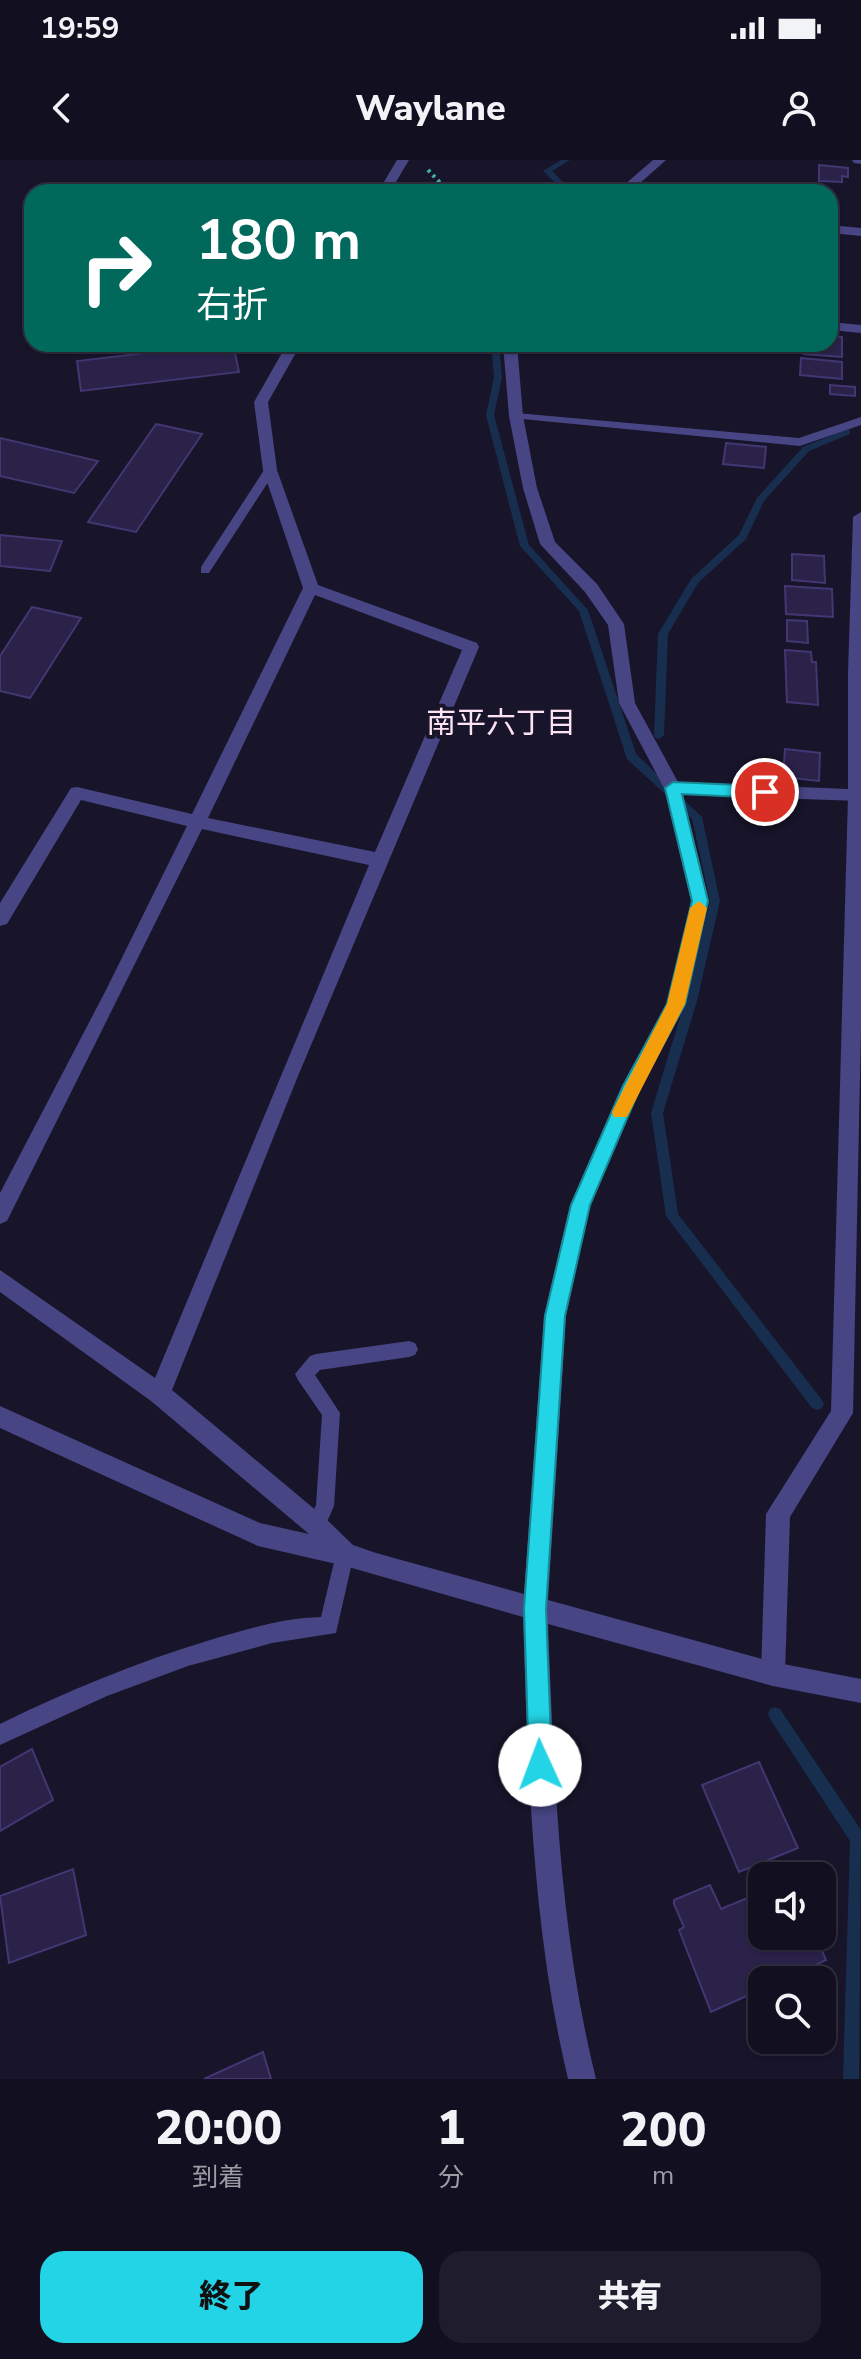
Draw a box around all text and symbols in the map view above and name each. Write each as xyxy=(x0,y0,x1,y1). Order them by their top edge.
text: 19:59 xyxy=(40,8,119,49)
text: Waylane xyxy=(355,84,506,133)
icon: back xyxy=(40,86,84,130)
icon: person xyxy=(777,86,821,130)
text: 180 m xyxy=(196,202,361,279)
icon: right xyxy=(64,216,168,320)
text: 右折 xyxy=(196,281,268,330)
district label: 南平六丁目 xyxy=(426,703,576,744)
pin xyxy=(731,758,799,826)
icon: arrive xyxy=(743,770,787,814)
position arrow xyxy=(498,1723,582,1807)
map controls xyxy=(748,1862,836,2054)
button: sound xyxy=(748,1862,836,1950)
button: search xyxy=(748,1966,836,2054)
text: 20:00 xyxy=(155,2095,282,2161)
text: 1 xyxy=(437,2095,466,2161)
text: 200 xyxy=(620,2097,706,2163)
text: m xyxy=(652,2158,674,2193)
text: 到着 xyxy=(192,2160,244,2195)
text: 分 xyxy=(438,2160,464,2195)
button: 終了 xyxy=(40,2251,423,2343)
button: 共有 xyxy=(439,2251,821,2343)

